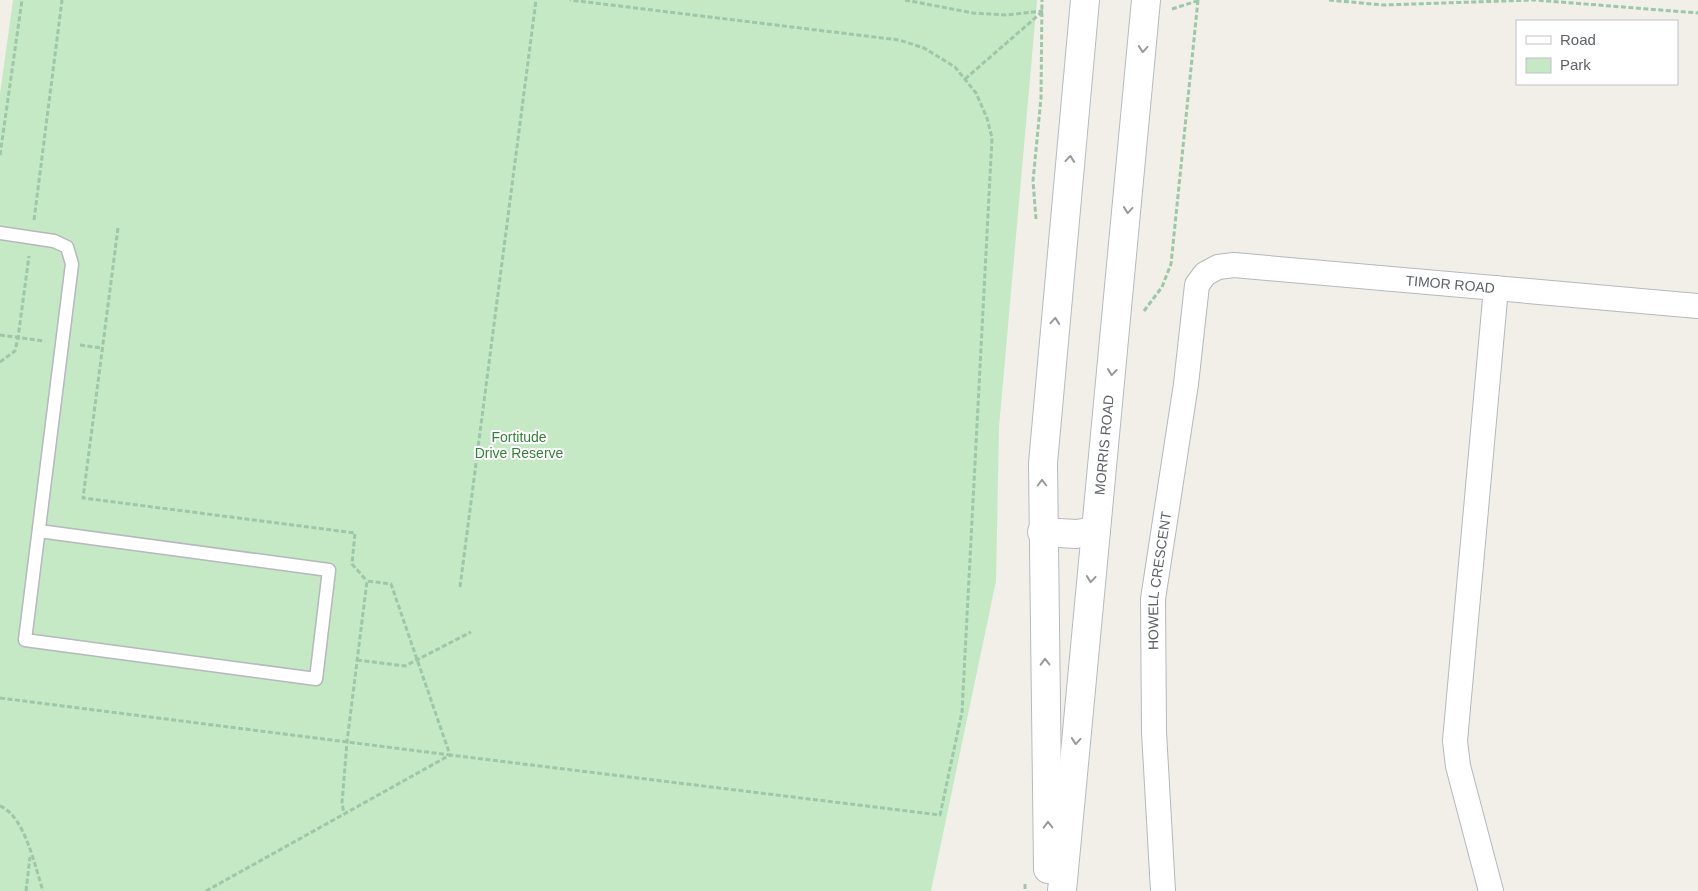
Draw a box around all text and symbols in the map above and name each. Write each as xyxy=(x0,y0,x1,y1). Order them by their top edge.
legend xyxy=(1516,20,1678,85)
text: Road xyxy=(1560,31,1596,48)
one-way arrow xyxy=(1137,45,1148,53)
text: Park xyxy=(1560,56,1591,73)
one-way arrow xyxy=(1064,155,1075,163)
one-way arrow xyxy=(1123,207,1134,215)
street label: TIMOR ROAD xyxy=(1405,272,1496,296)
one-way arrow xyxy=(1049,317,1060,325)
one-way arrow xyxy=(1107,368,1118,376)
street label: MORRIS ROAD xyxy=(1091,394,1117,496)
park label: Fortitude Drive Reserve xyxy=(475,429,564,461)
one-way arrow xyxy=(1037,479,1048,487)
street label: HOWELL CRESCENT xyxy=(1145,510,1174,650)
one-way arrow xyxy=(1086,575,1097,583)
one-way arrow xyxy=(1040,658,1050,666)
one-way arrow xyxy=(1071,737,1082,745)
one-way arrow xyxy=(1043,821,1053,828)

